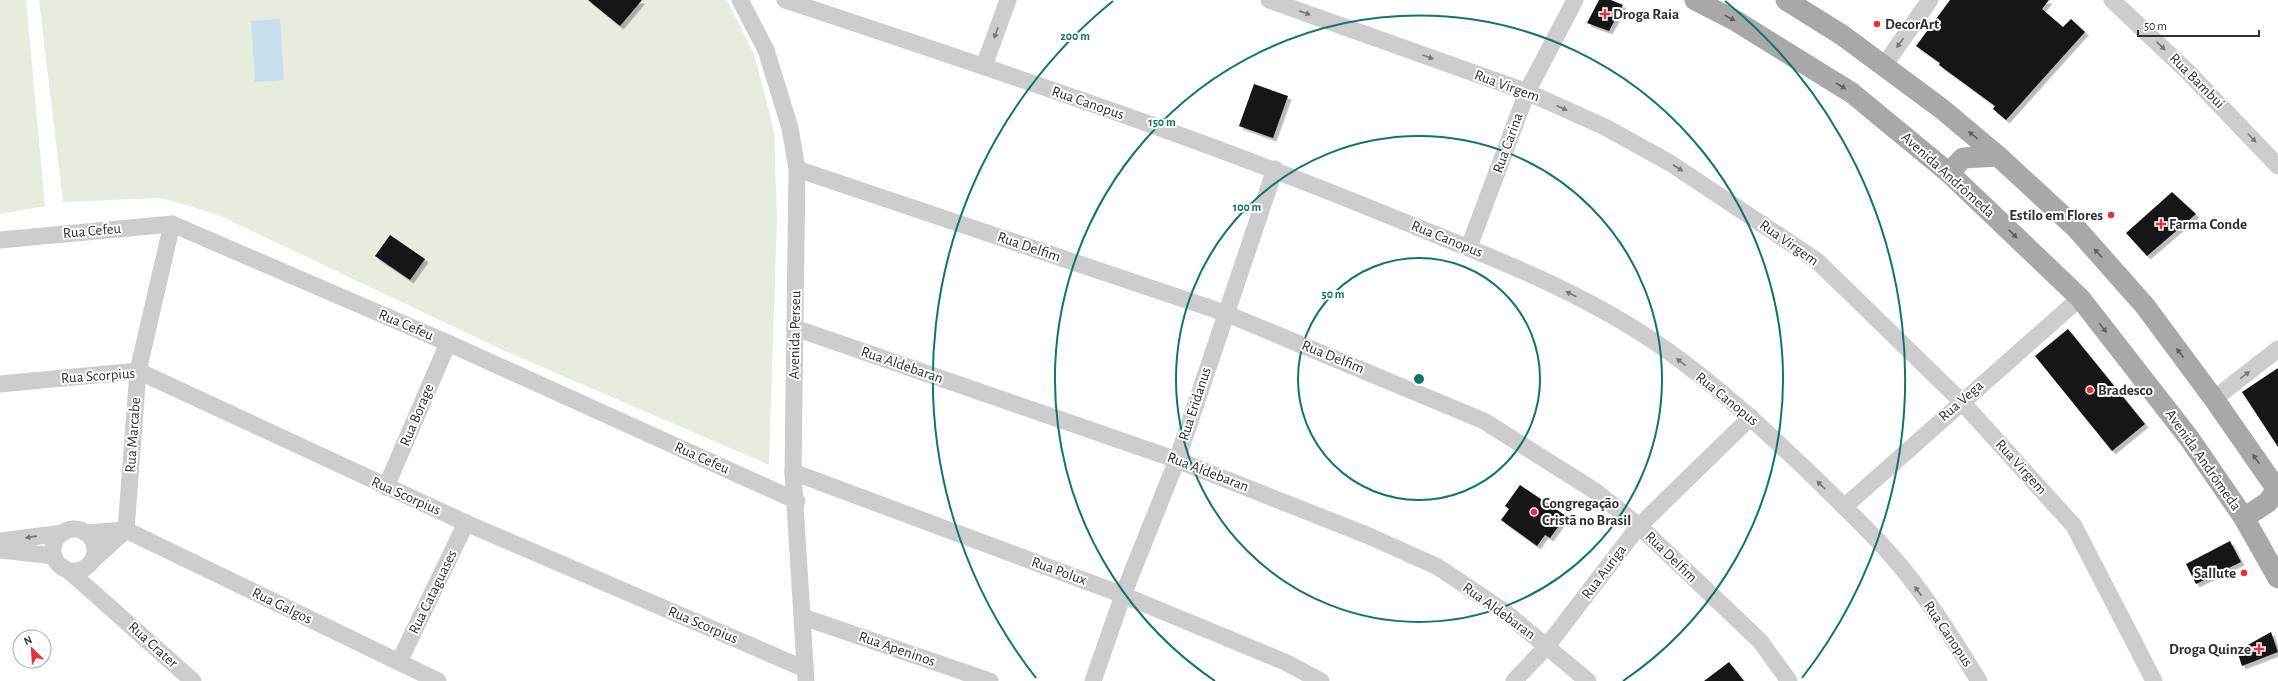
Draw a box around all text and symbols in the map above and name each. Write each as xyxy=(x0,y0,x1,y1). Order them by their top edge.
place label: Droga Raia xyxy=(1613,7,1679,22)
marker: Droga Raia xyxy=(1600,9,1610,19)
one-way arrow xyxy=(1300,11,1312,17)
scale bar xyxy=(2138,12,2259,38)
one-way arrow xyxy=(1724,14,1736,21)
place label: DecorArt xyxy=(1885,17,1939,32)
marker: DecorArt xyxy=(1872,19,1882,29)
text: 50 m xyxy=(2144,20,2167,32)
one-way arrow xyxy=(993,27,999,39)
text: 200 m xyxy=(1060,30,1090,42)
one-way arrow xyxy=(1896,38,1904,48)
one-way arrow xyxy=(2156,41,2166,51)
street label: Rua Bambui xyxy=(2167,51,2227,111)
one-way arrow xyxy=(1422,55,1434,61)
street label: Rua Virgem xyxy=(1472,67,1542,105)
one-way arrow xyxy=(1835,82,1847,89)
street label: Rua Canopus xyxy=(1050,84,1126,122)
one-way arrow xyxy=(1557,105,1568,111)
street label: Rua Carina xyxy=(1490,111,1526,175)
text: 150 m xyxy=(1148,116,1176,128)
street label: Avenida Andrômeda xyxy=(1899,129,1998,221)
one-way arrow xyxy=(1968,130,1978,139)
one-way arrow xyxy=(2248,133,2257,143)
one-way arrow xyxy=(1672,164,1683,172)
text: 100 m xyxy=(1233,201,1261,213)
place label: Estilo em Flores xyxy=(2009,208,2103,223)
marker: Estilo em Flores xyxy=(2106,210,2116,220)
street label: Rua Virgem xyxy=(1757,217,1821,269)
place label: Farma Conde xyxy=(2169,217,2247,232)
street label: Rua Canopus xyxy=(1409,218,1485,260)
marker: Farma Conde xyxy=(2156,219,2166,229)
street label: Rua Cefeu xyxy=(62,221,122,241)
street label: Rua Delfim xyxy=(995,229,1063,265)
one-way arrow xyxy=(2008,229,2018,239)
one-way arrow xyxy=(2093,248,2102,258)
text: 50 m xyxy=(1322,288,1345,300)
street label: Avenida Perseu xyxy=(787,290,803,380)
one-way arrow xyxy=(1565,291,1577,297)
street label: Rua Cefeu xyxy=(376,307,436,343)
one-way arrow xyxy=(2099,322,2108,333)
street label: Rua Delfim xyxy=(1300,338,1366,376)
street label: Rua Aldebaran xyxy=(859,344,945,386)
one-way arrow xyxy=(2176,348,2184,359)
one-way arrow xyxy=(1676,357,1687,366)
street label: Rua Eridanus xyxy=(1176,365,1214,443)
street label: Rua Scorpius xyxy=(60,366,136,386)
street label: Rua Canopus xyxy=(1693,369,1761,429)
one-way arrow xyxy=(2239,370,2250,379)
centre of rings xyxy=(1412,372,1426,386)
street label: Rua Vega xyxy=(1936,378,1986,424)
street label: Rua Borage xyxy=(397,382,437,448)
place label: Bradesco xyxy=(2098,383,2153,398)
marker: Bradesco xyxy=(2085,385,2095,395)
street label: Rua Marcabe xyxy=(123,397,143,473)
street label: Avenida Andrômeda xyxy=(2163,407,2244,513)
street label: Rua Virgem xyxy=(1993,437,2049,497)
street label: Rua Cefeu xyxy=(672,439,732,477)
street label: Rua Aldebaran xyxy=(1165,450,1251,494)
one-way arrow xyxy=(2252,454,2260,464)
street label: Rua Scorpius xyxy=(369,474,443,518)
one-way arrow xyxy=(1816,480,1826,489)
place label: Congregação Cristã no Brasil xyxy=(1542,496,1631,528)
marker: Congregação Cristã no Brasil xyxy=(1529,507,1539,517)
street label: Rua Delfim xyxy=(1642,529,1700,585)
one-way arrow xyxy=(25,534,37,540)
street label: Rua Auriga xyxy=(1579,542,1629,602)
street label: Rua Cataguases xyxy=(406,548,460,636)
street label: Rua Polux xyxy=(1029,554,1089,588)
place label: Sallute xyxy=(2194,566,2236,581)
marker: Sallute xyxy=(2239,568,2249,578)
street label: Rua Aldebaran xyxy=(1460,580,1538,642)
street label: Rua Galgos xyxy=(250,585,314,627)
one-way arrow xyxy=(1914,585,1922,596)
street label: Rua Canopus xyxy=(1921,598,1975,670)
street label: Rua Scorpius xyxy=(666,604,740,646)
street label: Rua Crater xyxy=(125,619,181,671)
north arrow xyxy=(12,629,52,669)
street label: Rua Apeninos xyxy=(857,629,937,669)
text: N xyxy=(22,634,34,647)
place label: Droga Quinze xyxy=(2169,642,2251,657)
marker: Droga Quinze xyxy=(2254,644,2264,654)

